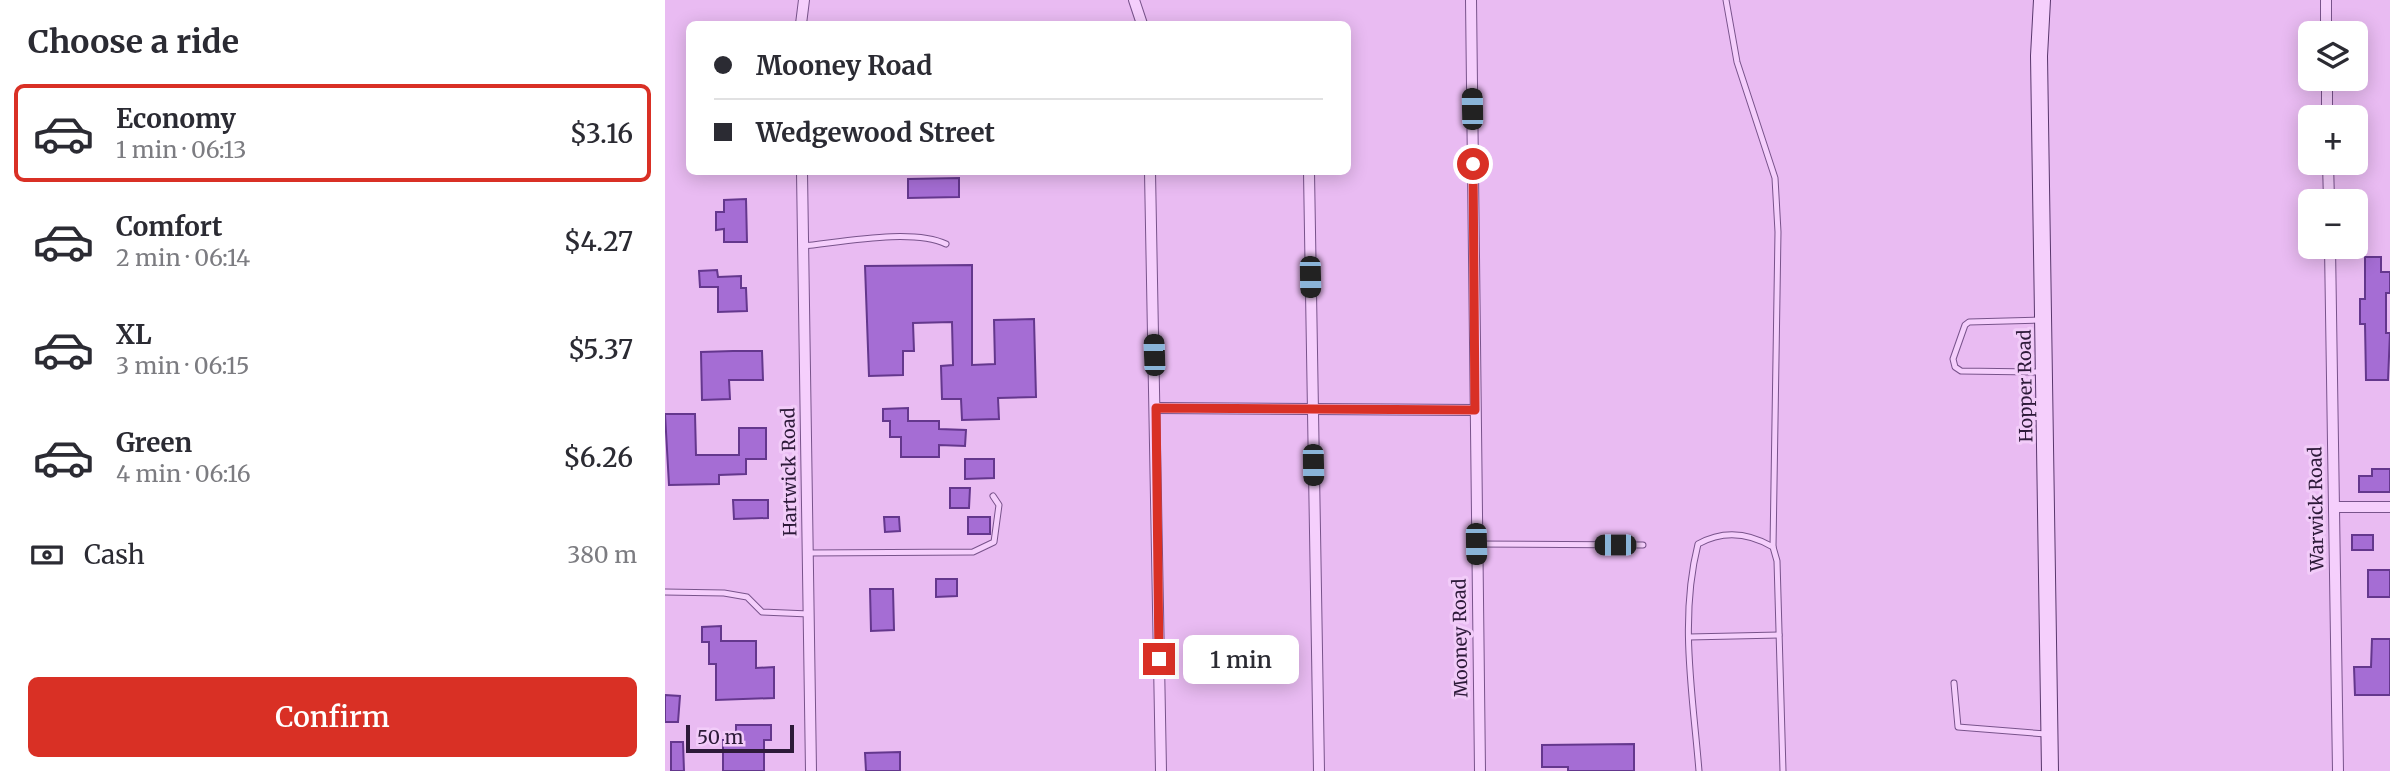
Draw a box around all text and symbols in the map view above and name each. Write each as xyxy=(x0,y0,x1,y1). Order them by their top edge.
map controls xyxy=(2298,21,2368,259)
button: layers xyxy=(2298,21,2368,91)
text: Choose a ride xyxy=(28,22,239,62)
text: Mooney Road xyxy=(756,49,932,82)
car xyxy=(1462,88,1483,130)
icon: car xyxy=(32,102,95,165)
text: Economy xyxy=(116,102,236,135)
button: + xyxy=(2298,105,2368,175)
text: Wedgewood Street xyxy=(756,116,995,149)
text: $3.16 xyxy=(570,117,633,150)
text: 1 min · 06:13 xyxy=(116,135,247,164)
route start xyxy=(1457,148,1489,180)
button: − xyxy=(2298,189,2368,259)
icon: car xyxy=(32,210,95,273)
text: Comfort xyxy=(116,210,222,243)
text: $4.27 xyxy=(564,225,633,258)
text: 2 min · 06:14 xyxy=(116,243,250,272)
car xyxy=(1300,256,1321,298)
icon: car xyxy=(32,318,95,381)
text: XL xyxy=(116,318,152,351)
street label: Hopper Road xyxy=(2013,329,2037,443)
text: $5.37 xyxy=(568,333,633,366)
car xyxy=(1143,334,1166,376)
text: 3 min · 06:15 xyxy=(116,351,249,380)
street label: Hartwick Road xyxy=(776,407,802,537)
icon: car xyxy=(32,426,95,489)
text: Green xyxy=(116,426,192,459)
text: $6.26 xyxy=(563,441,633,474)
car xyxy=(1303,444,1324,486)
street label: Warwick Road xyxy=(2303,446,2329,573)
text: 4 min · 06:16 xyxy=(116,459,251,488)
car xyxy=(1466,523,1487,565)
car xyxy=(1595,535,1637,556)
icon: cash xyxy=(28,536,66,574)
text: Cash xyxy=(84,538,145,571)
text: 380 m xyxy=(567,540,637,569)
street label: Mooney Road xyxy=(1447,578,1473,698)
callout: 1 min xyxy=(1183,634,1299,684)
route end xyxy=(1143,643,1175,675)
text: 1 min xyxy=(1210,645,1272,674)
button: Confirm xyxy=(28,677,637,757)
scale bar xyxy=(686,722,795,754)
text: 50 m xyxy=(697,725,743,749)

